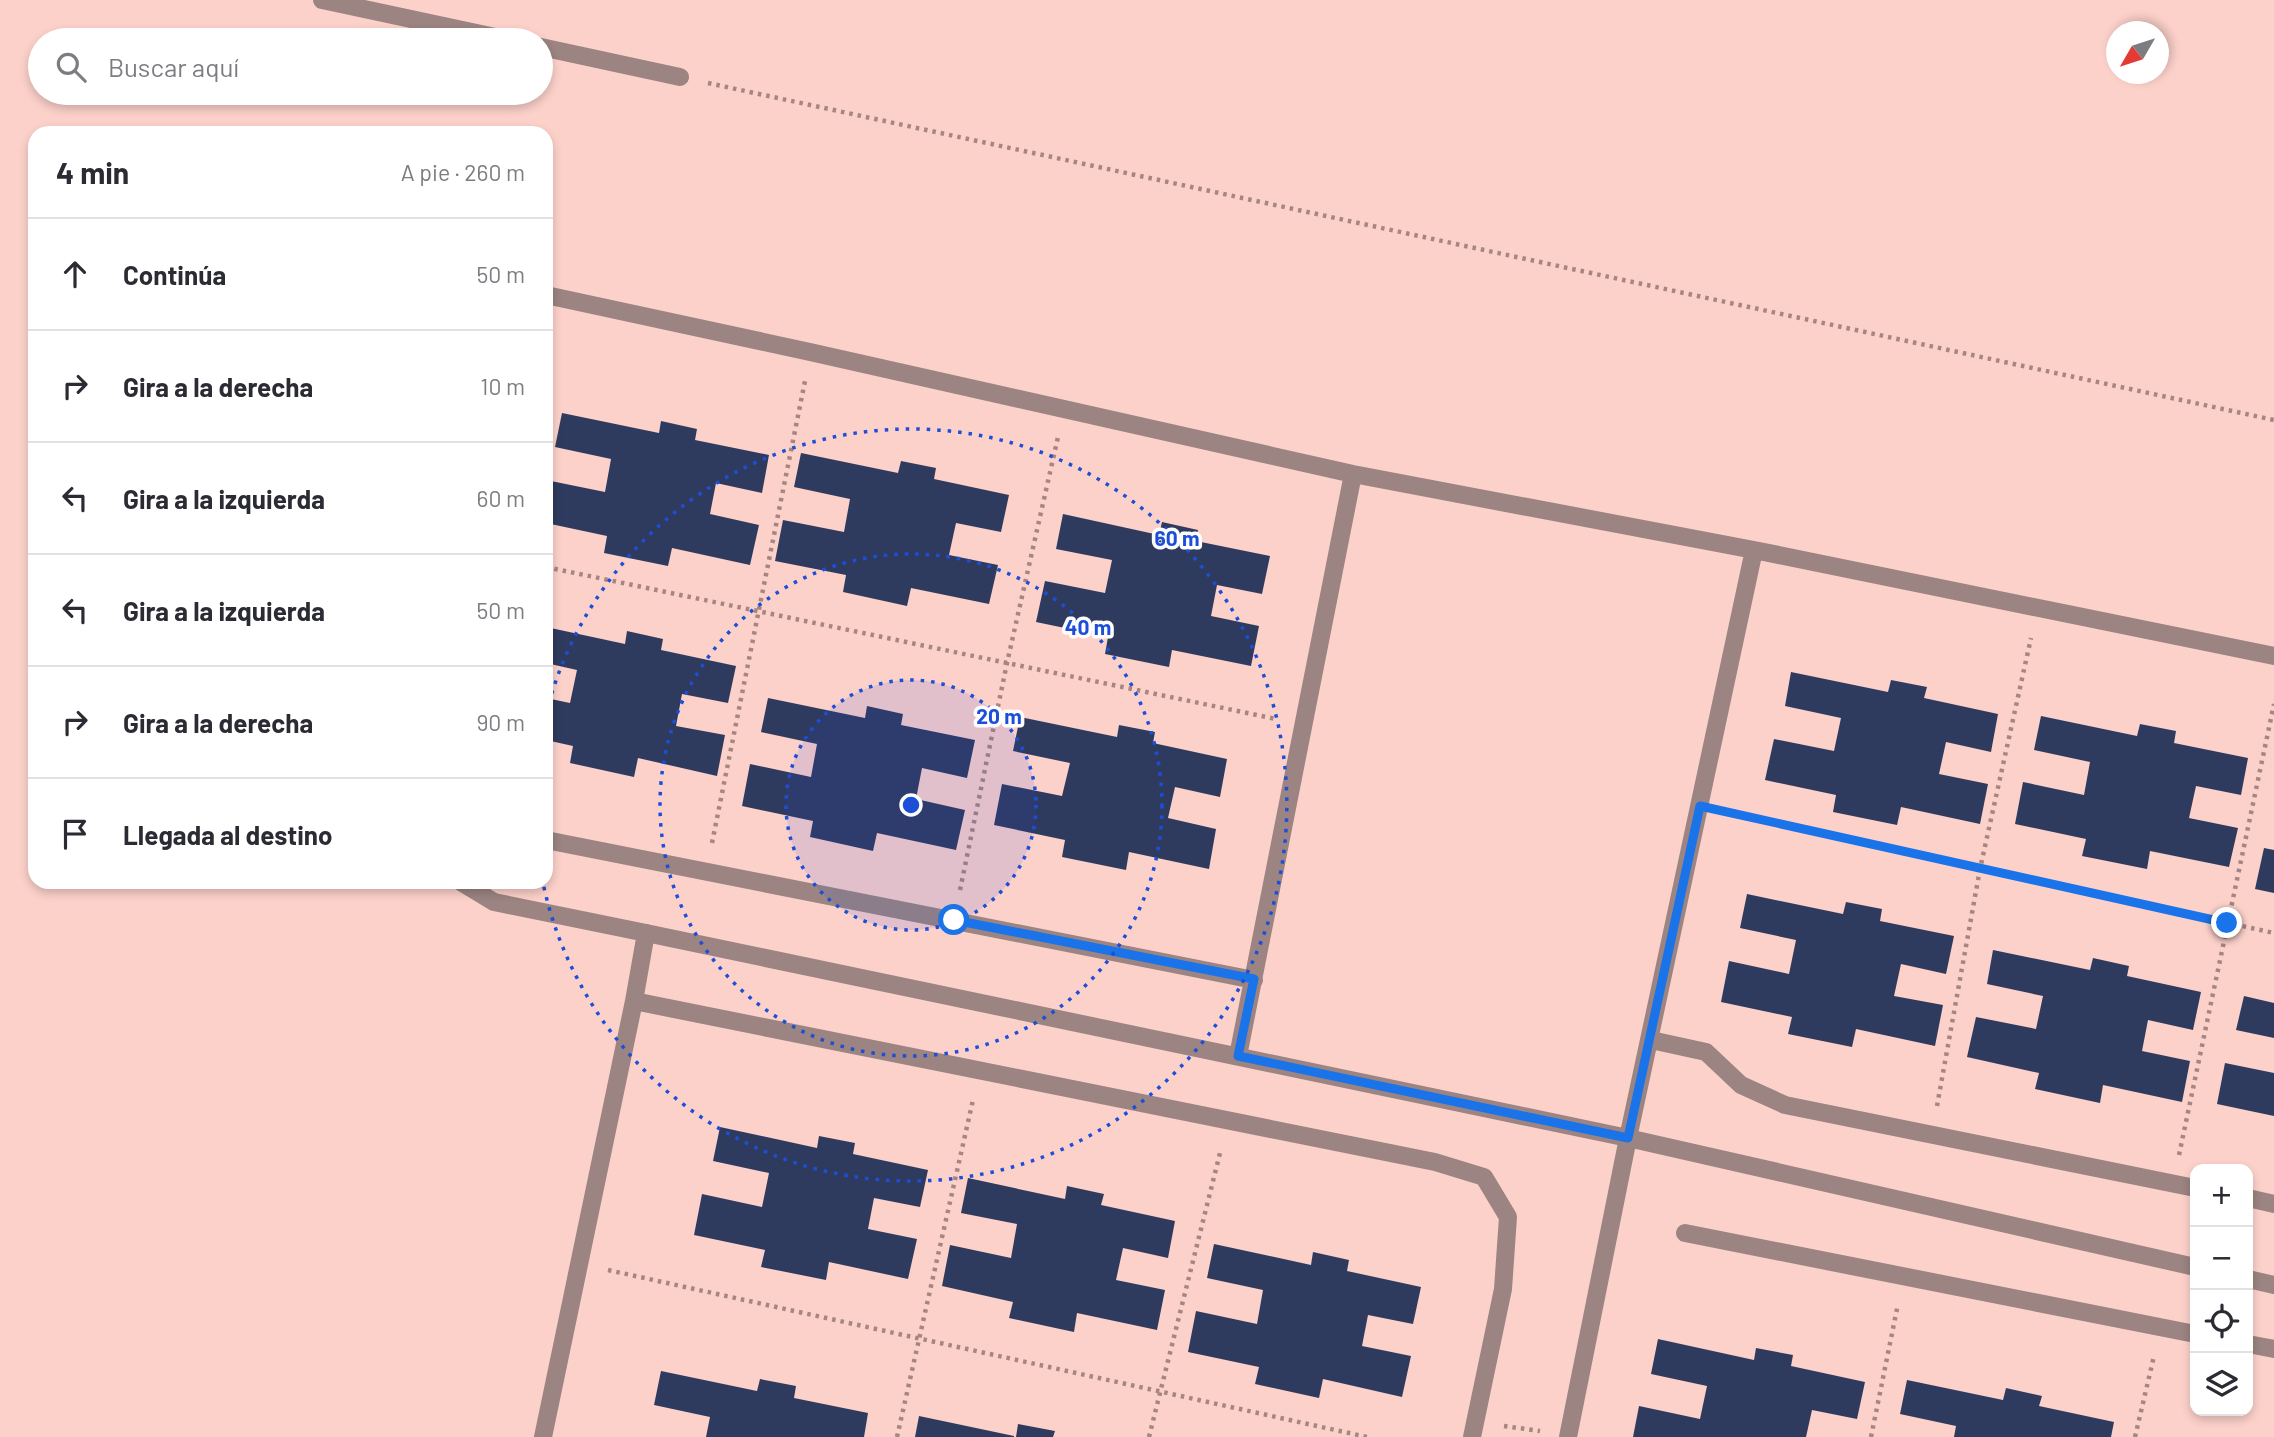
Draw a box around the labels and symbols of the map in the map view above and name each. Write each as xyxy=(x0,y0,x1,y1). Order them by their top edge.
north arrow xyxy=(2106,21,2169,84)
text: 60 m xyxy=(1155,525,1199,550)
text: 40 m xyxy=(1065,614,1111,639)
text: 20 m xyxy=(976,703,1022,728)
centre of rings xyxy=(899,793,923,817)
route start xyxy=(938,904,969,935)
route end xyxy=(2211,907,2242,938)

